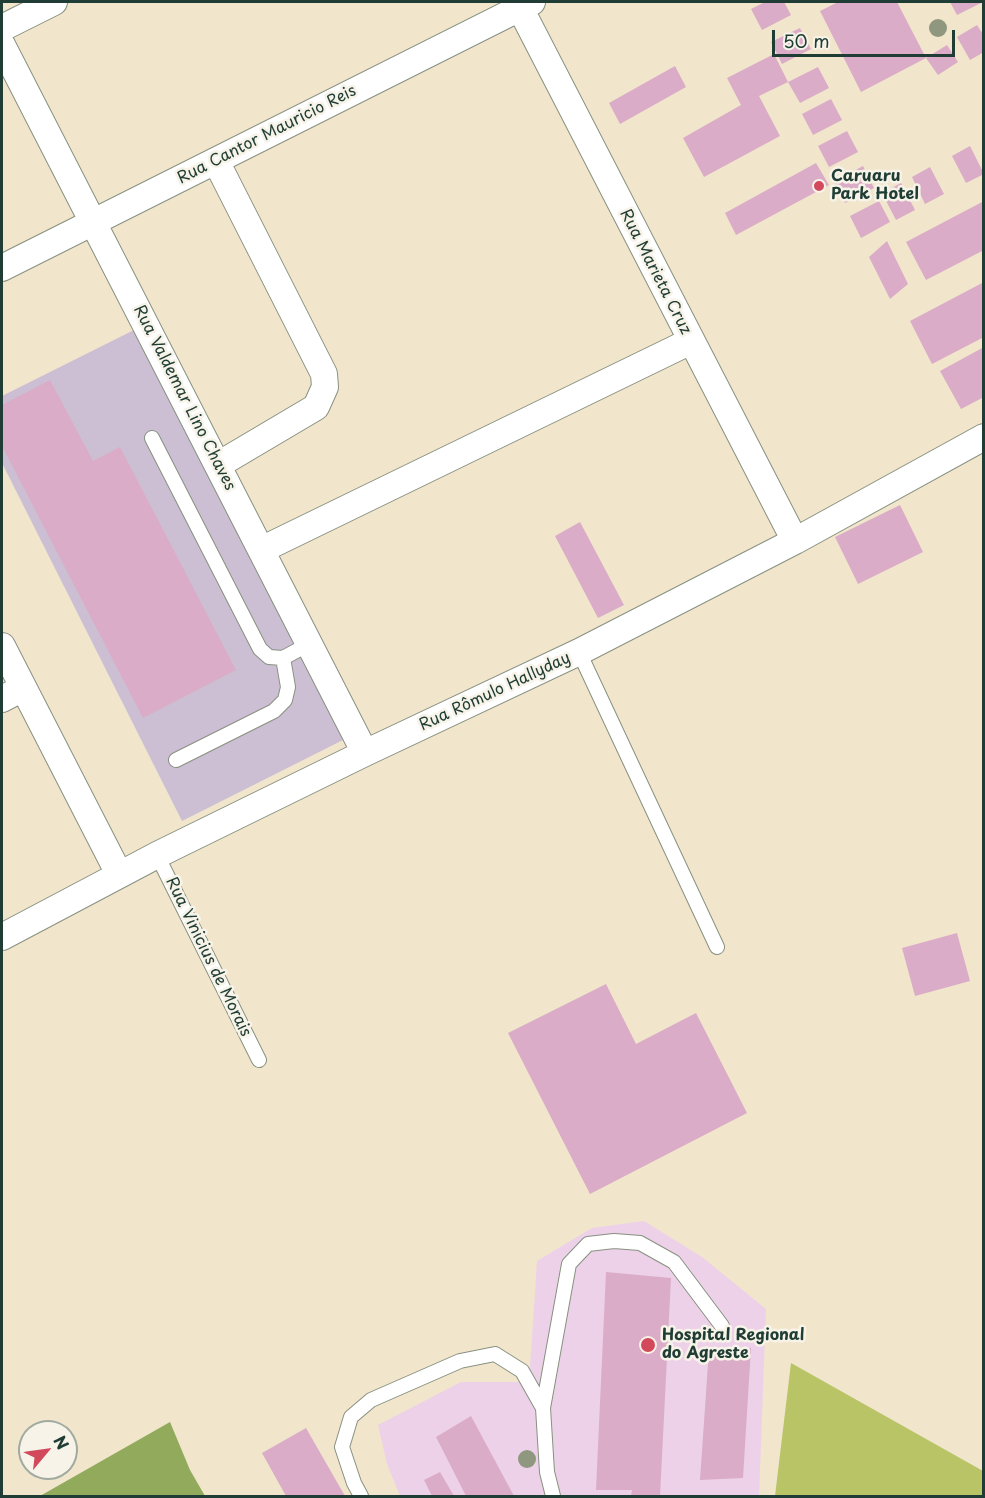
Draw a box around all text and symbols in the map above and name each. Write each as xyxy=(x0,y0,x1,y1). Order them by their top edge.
scale bar xyxy=(775,18,958,56)
text: 50 m xyxy=(783,27,830,54)
street label: Rua Cantor Mauricio Reis xyxy=(174,81,360,189)
place label: Caruaru Park Hotel xyxy=(831,167,919,205)
marker: Caruaru Park Hotel xyxy=(812,179,826,193)
street label: Rua Marieta Cruz xyxy=(615,206,695,338)
street label: Rua Valdemar Lino Chaves xyxy=(129,302,239,494)
street label: Rua Rômulo Hallyday xyxy=(416,648,574,736)
street label: Rua Vinicius de Morais xyxy=(161,874,255,1040)
place label: Hospital Regional do Agreste xyxy=(662,1326,804,1364)
marker: Hospital Regional do Agreste xyxy=(639,1336,657,1354)
north arrow xyxy=(18,1420,78,1480)
text: N xyxy=(48,1431,76,1454)

